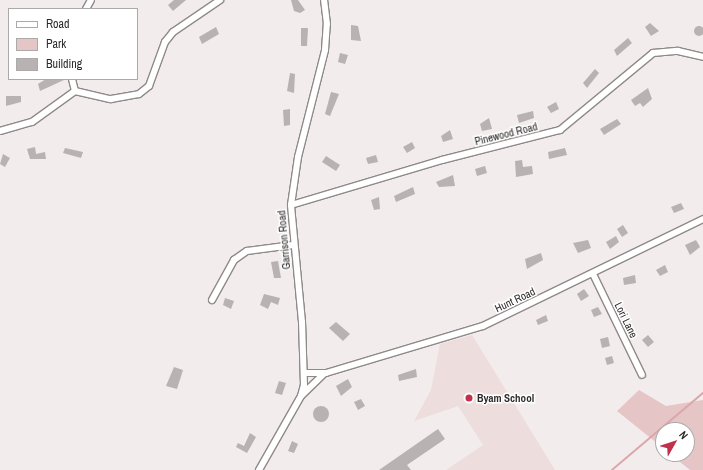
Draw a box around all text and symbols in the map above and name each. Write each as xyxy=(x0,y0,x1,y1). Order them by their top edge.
legend xyxy=(8,8,138,80)
text: Road xyxy=(46,16,70,32)
text: Park xyxy=(46,36,66,52)
text: Building xyxy=(46,56,82,72)
street label: Pinewood Road xyxy=(473,120,539,148)
street label: Garrison Road xyxy=(275,210,293,270)
street label: Hunt Road xyxy=(493,285,537,315)
street label: Lori Lane xyxy=(612,300,640,340)
place label: Byam School xyxy=(477,391,534,405)
marker: Byam School xyxy=(464,393,474,403)
north arrow xyxy=(655,422,695,462)
text: N xyxy=(676,428,691,442)

